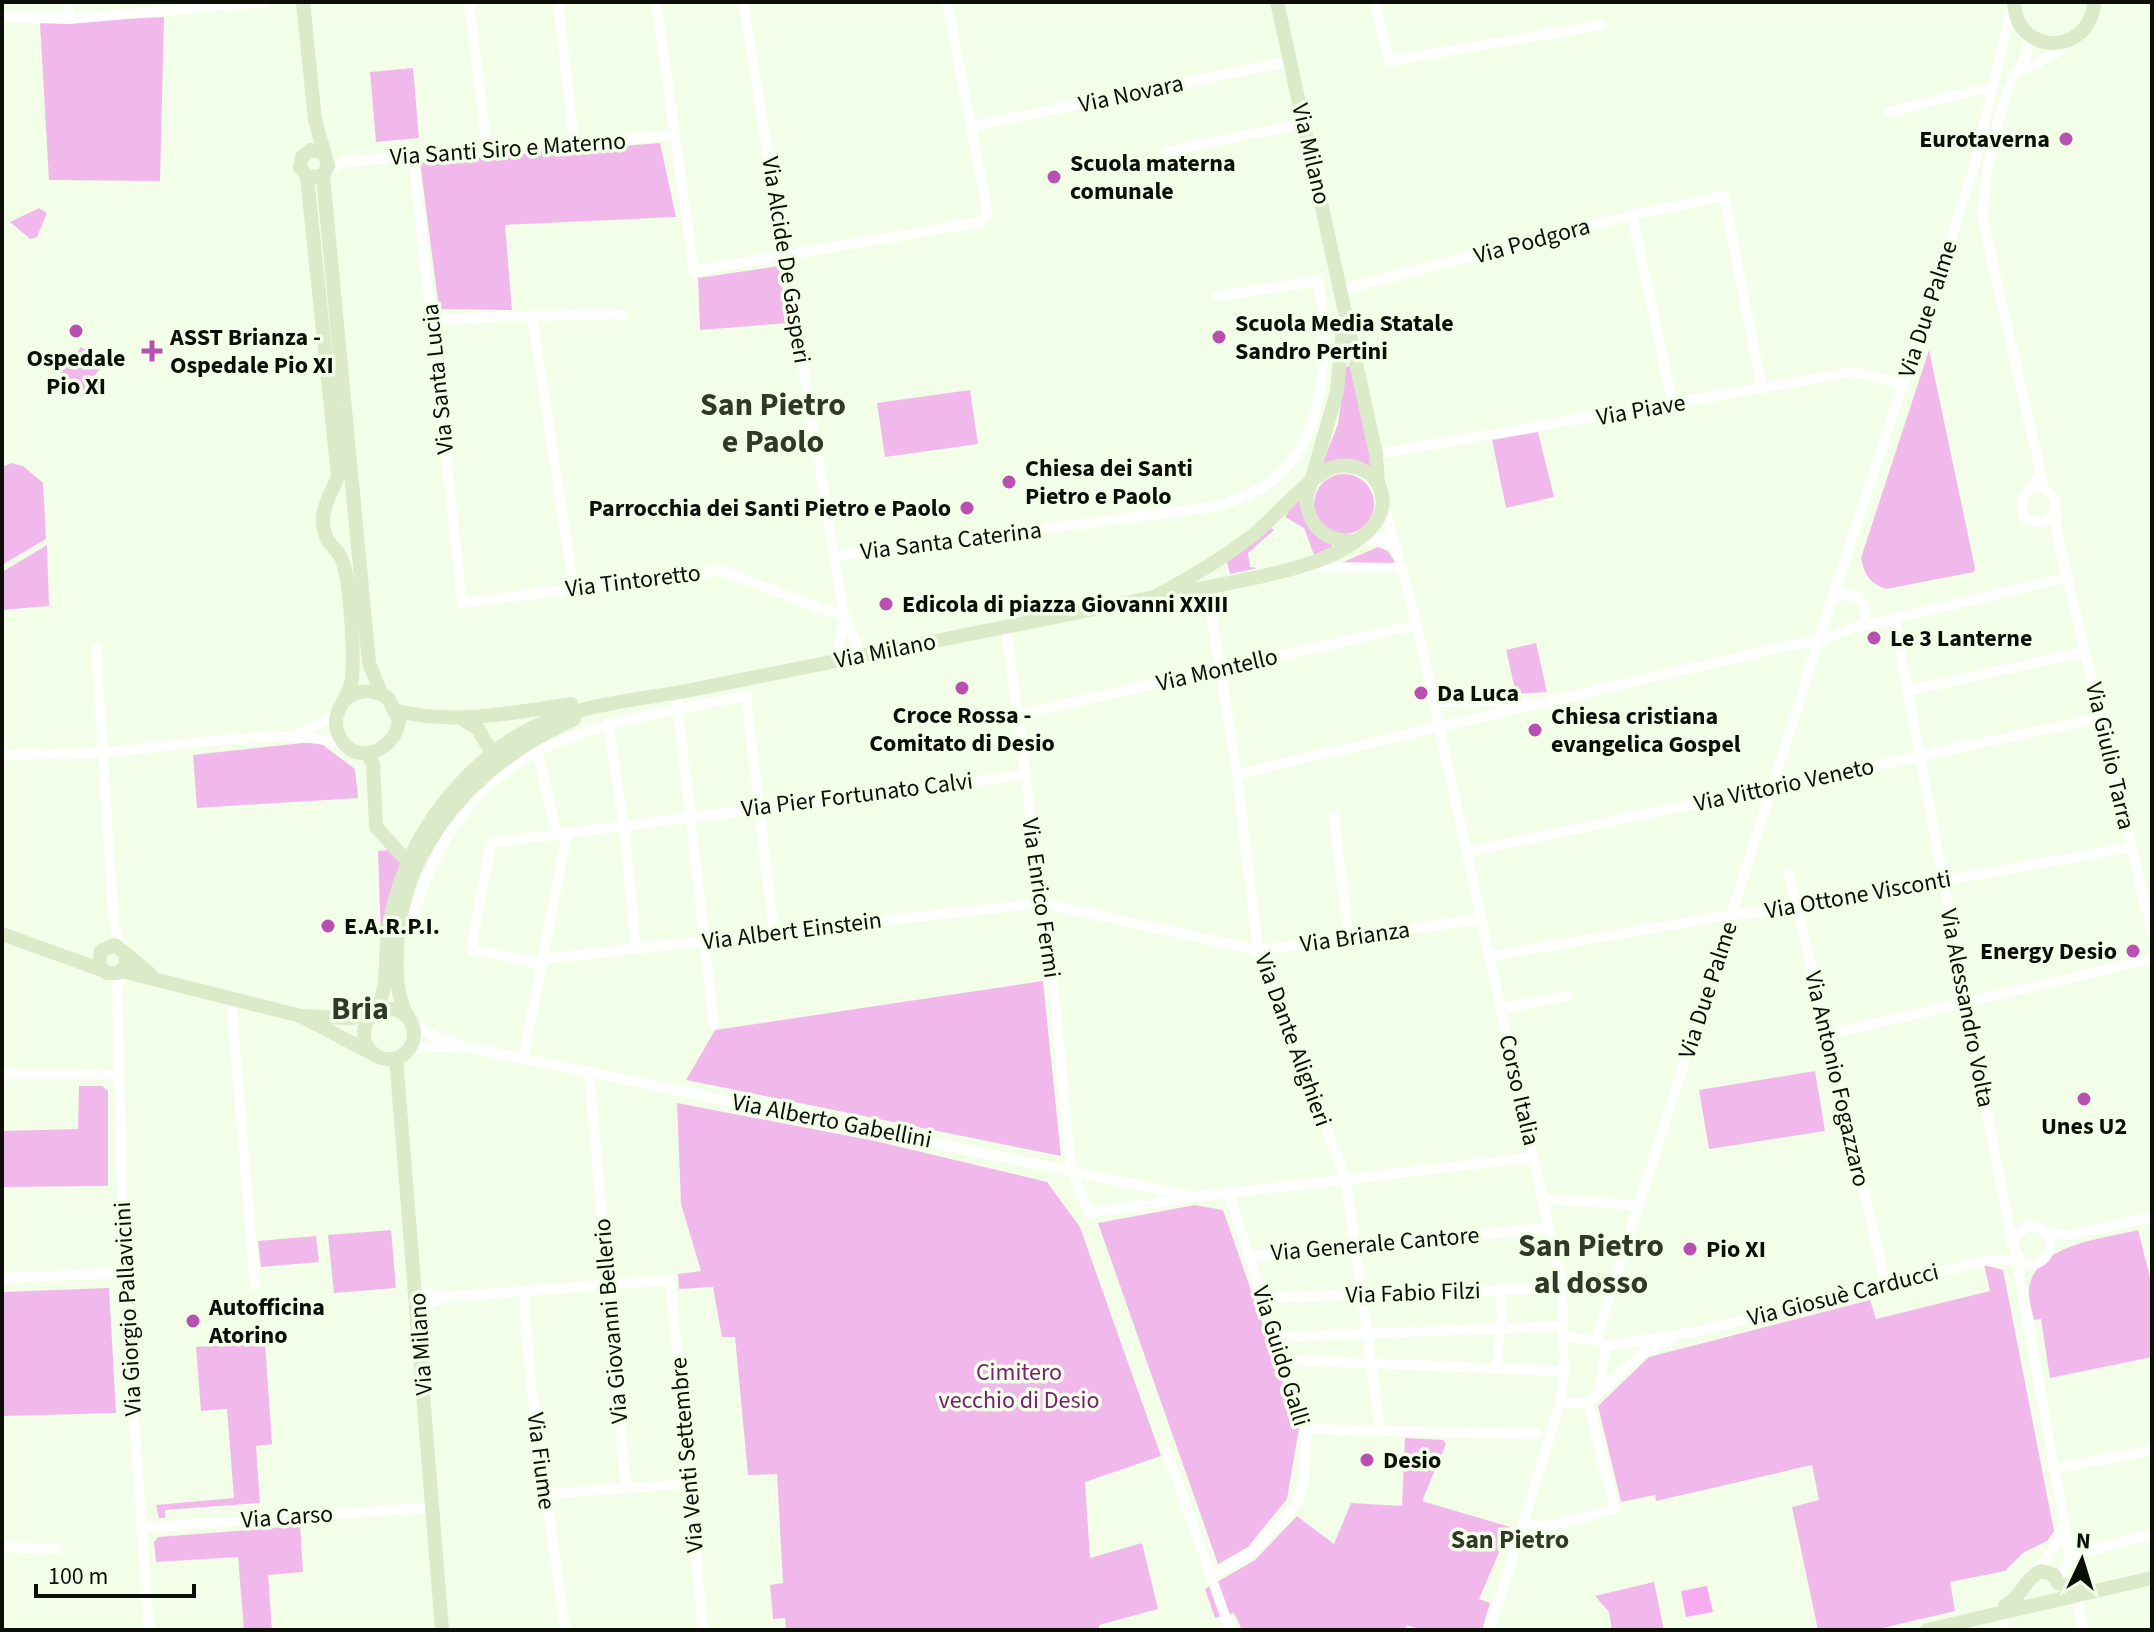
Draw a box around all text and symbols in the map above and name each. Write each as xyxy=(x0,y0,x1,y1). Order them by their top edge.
street label: Via Novara xyxy=(1075,66,1187,122)
street label: Via Milano xyxy=(1282,100,1340,208)
place label: Eurotaverna xyxy=(1919,122,2050,157)
street label: Via Santi Siro e Materno xyxy=(389,123,627,175)
marker: Eurotaverna xyxy=(2057,130,2075,148)
place label: Scuola materna comunale xyxy=(1070,146,1236,209)
street label: Via Alcide De Gasperi xyxy=(752,154,820,366)
marker: Scuola materna comunale xyxy=(1045,168,1063,186)
street label: Via Podgora xyxy=(1470,209,1594,273)
street label: Via Due Palme xyxy=(1889,236,1967,382)
street label: Via Santa Lucia xyxy=(413,302,463,456)
place label: Scuola Media Statale Sandro Pertini xyxy=(1235,306,1454,369)
place label: ASST Brianza - Ospedale Pio XI xyxy=(169,320,334,383)
marker: Ospedale Pio XI xyxy=(67,322,85,340)
marker: Scuola Media Statale Sandro Pertini xyxy=(1210,328,1228,346)
marker: ASST Brianza - Ospedale Pio XI xyxy=(141,340,163,362)
place label: Ospedale Pio XI xyxy=(27,341,125,404)
district label: San Pietro e Paolo xyxy=(700,382,846,465)
street label: Via Piave xyxy=(1594,385,1688,435)
place label: Chiesa dei Santi Pietro e Paolo xyxy=(1025,451,1193,514)
marker: Chiesa dei Santi Pietro e Paolo xyxy=(1000,473,1018,491)
place label: Parrocchia dei Santi Pietro e Paolo xyxy=(589,491,951,526)
marker: Parrocchia dei Santi Pietro e Paolo xyxy=(958,499,976,517)
street label: Via Santa Caterina xyxy=(858,513,1044,569)
street label: Via Tintoretto xyxy=(563,555,703,607)
place label: Edicola di piazza Giovanni XXIII xyxy=(902,587,1228,622)
marker: Edicola di piazza Giovanni XXIII xyxy=(877,595,895,613)
place label: Le 3 Lanterne xyxy=(1890,621,2033,656)
street label: Via Milano xyxy=(831,624,939,678)
marker: Le 3 Lanterne xyxy=(1865,629,1883,647)
street label: Via Montello xyxy=(1153,639,1281,701)
place label: Da Luca xyxy=(1437,676,1519,711)
marker: Croce Rossa - Comitato di Desio xyxy=(953,679,971,697)
street label: Via Giulio Tarra xyxy=(2076,679,2144,833)
marker: Da Luca xyxy=(1412,684,1430,702)
place label: Croce Rossa - Comitato di Desio xyxy=(869,698,1055,761)
place label: Chiesa cristiana evangelica Gospel xyxy=(1551,699,1741,762)
marker: Chiesa cristiana evangelica Gospel xyxy=(1526,721,1544,739)
street label: Via Vittorio Veneto xyxy=(1691,749,1877,821)
street label: Via Pier Fortunato Calvi xyxy=(739,763,975,827)
street label: Via Enrico Fermi xyxy=(1012,816,1070,980)
street label: Via Ottone Visconti xyxy=(1762,861,1954,929)
street label: Via Albert Einstein xyxy=(700,903,884,959)
street label: Via Alessandro Volta xyxy=(1931,906,2003,1110)
place label: E.A.R.P.I. xyxy=(344,909,440,944)
street label: Via Brianza xyxy=(1298,912,1412,962)
marker: E.A.R.P.I. xyxy=(319,917,337,935)
street label: Via Due Palme xyxy=(1669,917,1747,1063)
place label: Energy Desio xyxy=(1980,934,2117,969)
marker: Energy Desio xyxy=(2124,942,2142,960)
street label: Via Dante Alighieri xyxy=(1245,949,1341,1131)
street label: Via Antonio Fogazzaro xyxy=(1795,968,1879,1190)
district label: Bria xyxy=(331,986,389,1032)
street label: Corso Italia xyxy=(1489,1031,1549,1149)
street label: Via Alberto Gabellini xyxy=(729,1084,935,1158)
marker: Unes U2 xyxy=(2075,1090,2093,1108)
place label: Unes U2 xyxy=(2041,1109,2127,1144)
street label: Via Giorgio Pallavicini xyxy=(105,1201,151,1417)
street label: Via Giovanni Bellerio xyxy=(585,1217,637,1425)
street label: Via Generale Cantore xyxy=(1269,1217,1481,1271)
district label: San Pietro al dosso xyxy=(1518,1223,1664,1306)
place label: Pio XI xyxy=(1706,1232,1766,1267)
marker: Pio XI xyxy=(1681,1240,1699,1258)
street label: Via Giosuè Carducci xyxy=(1744,1254,1942,1336)
street label: Via Fabio Filzi xyxy=(1345,1273,1481,1313)
street label: Via Guido Galli xyxy=(1243,1281,1319,1431)
place label: Autofficina Atorino xyxy=(208,1290,325,1353)
street label: Via Milano xyxy=(400,1291,442,1397)
marker: Autofficina Atorino xyxy=(184,1312,202,1330)
park label: Cimitero vecchio di Desio xyxy=(939,1355,1099,1418)
street label: Via Venti Settembre xyxy=(661,1356,713,1554)
street label: Via Fiume xyxy=(518,1410,564,1512)
place label: Desio xyxy=(1383,1443,1441,1478)
marker: Desio xyxy=(1358,1451,1376,1469)
street label: Via Carso xyxy=(240,1496,334,1538)
north arrow xyxy=(2042,1520,2122,1600)
district label: San Pietro xyxy=(1451,1521,1569,1558)
text: N xyxy=(2075,1525,2092,1558)
scale bar xyxy=(36,1548,194,1598)
text: 100 m xyxy=(48,1559,108,1594)

